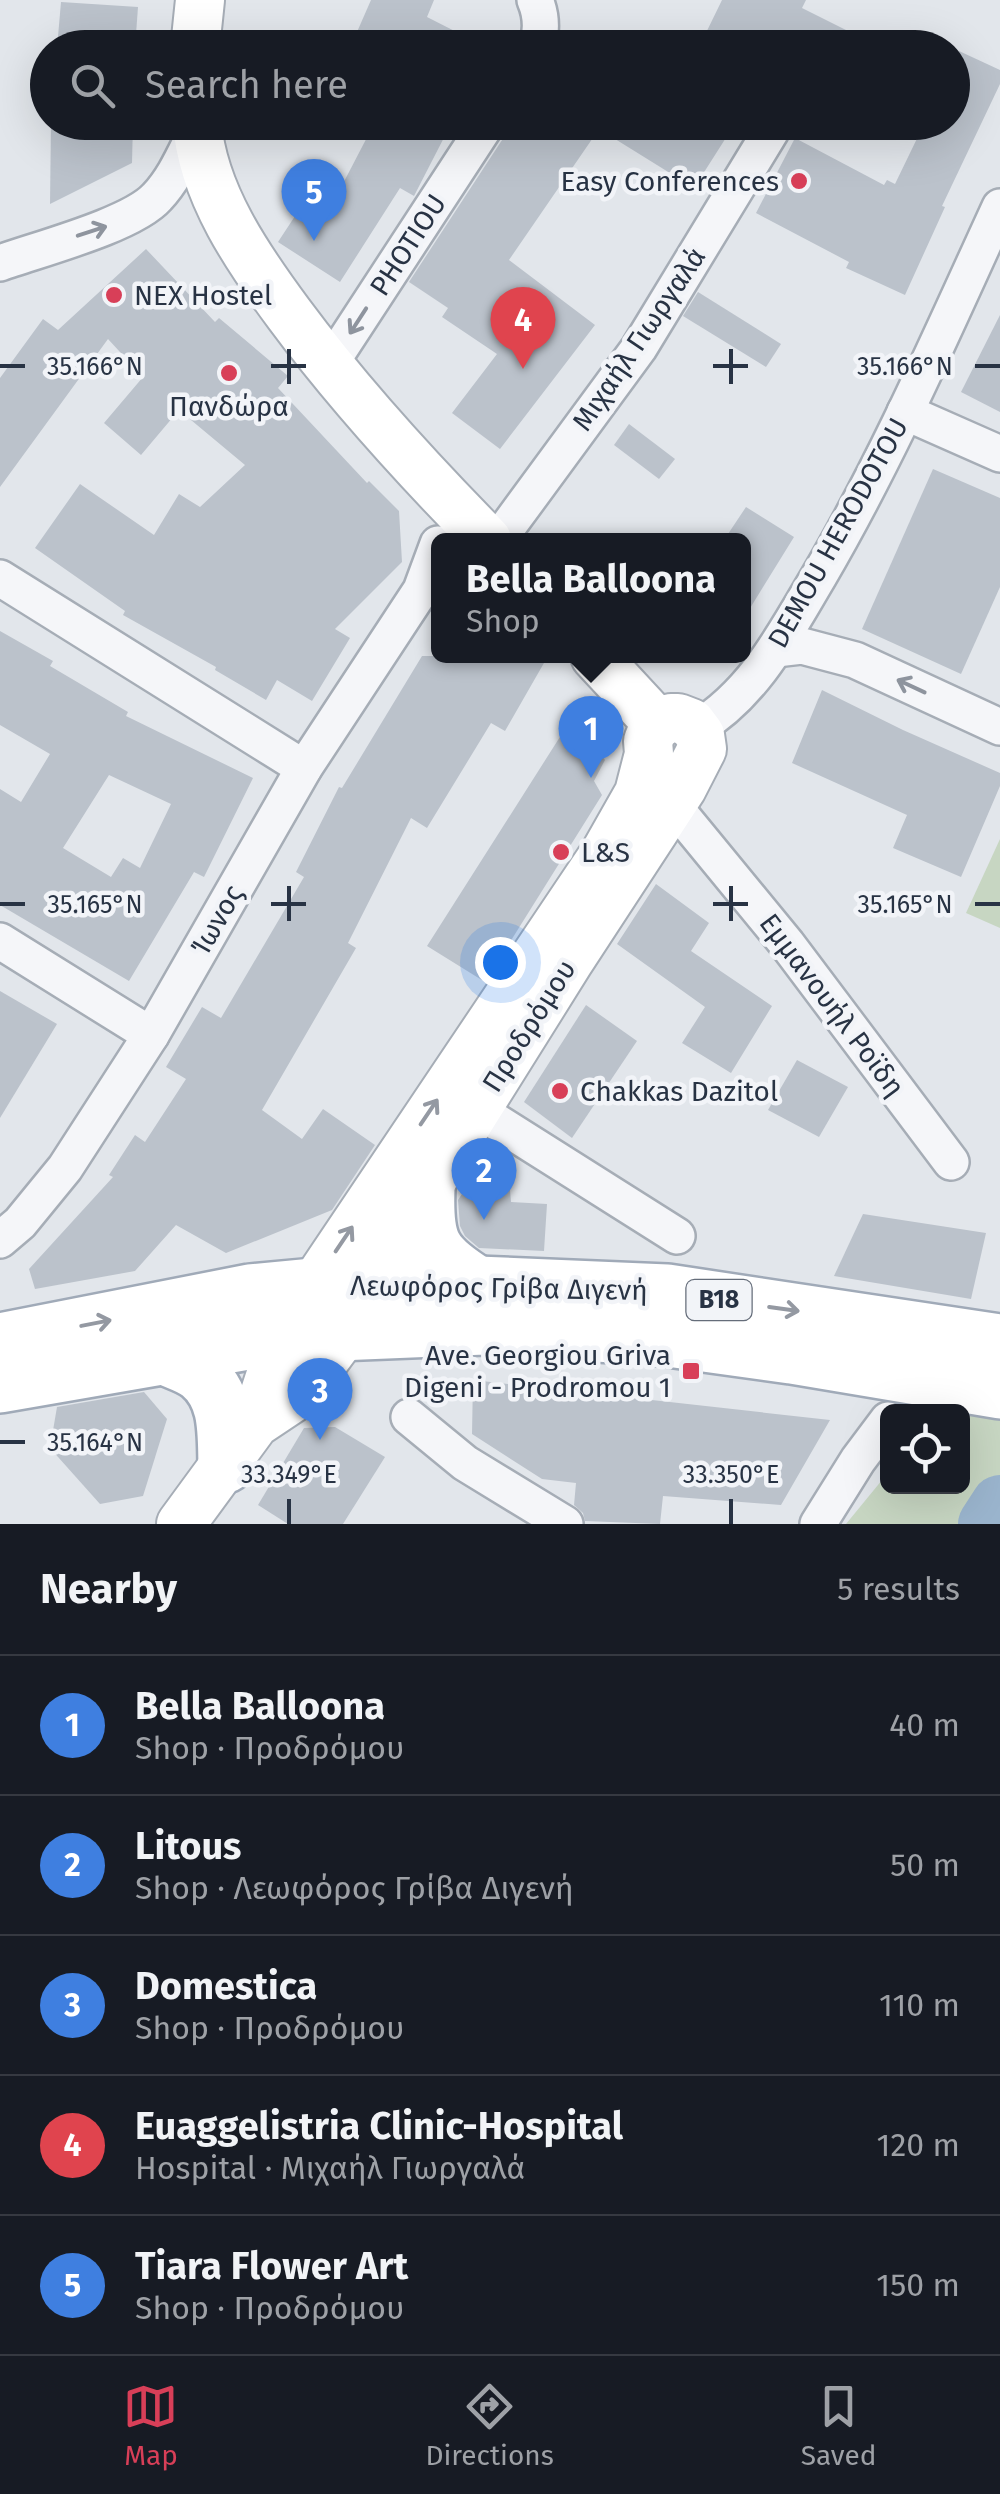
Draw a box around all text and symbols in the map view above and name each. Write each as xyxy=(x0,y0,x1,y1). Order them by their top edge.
search box xyxy=(30,30,970,140)
icon: search xyxy=(65,58,120,113)
text: Search here xyxy=(145,62,348,108)
pin: 5 xyxy=(282,158,346,241)
place label: Easy Conferences xyxy=(561,165,779,198)
marker: Easy Conferences xyxy=(788,170,810,192)
street label: PHOTIOU xyxy=(363,188,453,302)
one-way arrow xyxy=(76,221,108,239)
street label: Μιχαήλ Γιωργαλά xyxy=(566,241,712,437)
place label: NEX Hostel xyxy=(134,279,272,312)
marker: NEX Hostel xyxy=(103,284,125,306)
pin: 4 xyxy=(490,286,556,369)
one-way arrow xyxy=(348,307,369,335)
text: 35.166°N xyxy=(47,352,143,382)
text: 35.166°N xyxy=(857,352,953,382)
marker: Πανδώρα xyxy=(218,362,240,384)
place label: Πανδώρα xyxy=(169,390,289,423)
street label: DEMOU HERODOTOU xyxy=(761,412,915,654)
popup xyxy=(431,533,751,663)
text: Bella Balloona xyxy=(466,556,716,602)
text: Shop xyxy=(466,602,540,640)
one-way arrow xyxy=(896,676,927,694)
pin: 1 xyxy=(558,696,624,778)
place label: L&S xyxy=(581,836,630,869)
marker: L&S xyxy=(550,841,572,863)
street label: Ίωνος xyxy=(184,879,250,961)
text: 35.165°N xyxy=(48,890,142,920)
text: 35.165°N xyxy=(858,890,952,920)
street label: Εμμανουήλ Ροϊδη xyxy=(753,907,911,1103)
your location xyxy=(475,937,526,988)
street label: Προδρόμου xyxy=(475,954,583,1098)
place label: Chakkas Dazitol xyxy=(580,1075,778,1108)
marker: Chakkas Dazitol xyxy=(549,1080,571,1102)
one-way arrow xyxy=(418,1099,439,1127)
pin: 2 xyxy=(452,1138,516,1220)
one-way arrow xyxy=(333,1226,354,1254)
street label: Λεωφόρος Γρίβα Διγενή xyxy=(350,1269,648,1307)
road number: B18 xyxy=(686,1280,752,1320)
one-way arrow xyxy=(767,1301,799,1319)
one-way arrow xyxy=(79,1312,111,1331)
place label: Ave. Georgiou Griva Digeni - Prodromou 1 xyxy=(404,1339,671,1404)
pin: 3 xyxy=(288,1358,352,1440)
marker: Ave. Georgiou Griva Digeni - Prodromou 1 xyxy=(680,1360,702,1382)
map controls xyxy=(880,1404,970,1494)
button: locate xyxy=(880,1404,970,1494)
text: 35.164°N xyxy=(47,1428,143,1458)
text: 33.349°E xyxy=(241,1460,337,1490)
text: 33.350°E xyxy=(683,1460,779,1490)
text: Nearby xyxy=(40,1564,177,1614)
text: 5 results xyxy=(837,1570,960,1608)
text: Bella Balloona xyxy=(135,1683,385,1729)
text: 1 xyxy=(65,1706,80,1744)
text: 40 m xyxy=(889,1706,960,1744)
text: Shop · Προδρόμου xyxy=(135,1729,404,1767)
text: Litous xyxy=(135,1823,241,1869)
text: 2 xyxy=(64,1846,81,1884)
text: 50 m xyxy=(890,1846,960,1884)
text: Shop · Λεωφόρος Γρίβα Διγενή xyxy=(135,1869,574,1907)
text: Domestica xyxy=(135,1963,317,2009)
text: 3 xyxy=(64,1986,81,2024)
text: 110 m xyxy=(879,1986,960,2024)
text: Shop · Προδρόμου xyxy=(135,2009,404,2047)
text: Euaggelistria Clinic-Hospital xyxy=(135,2103,623,2149)
text: 4 xyxy=(63,2126,82,2164)
text: 120 m xyxy=(877,2126,960,2164)
text: Hospital · Μιχαήλ Γιωργαλά xyxy=(135,2149,525,2187)
text: Tiara Flower Art xyxy=(135,2243,408,2289)
text: 5 xyxy=(64,2266,81,2304)
text: 150 m xyxy=(876,2266,960,2304)
text: Shop · Προδρόμου xyxy=(135,2289,404,2327)
tab: Map xyxy=(123,2379,178,2472)
tab: Directions xyxy=(425,2379,554,2472)
tab: Saved xyxy=(801,2379,877,2472)

